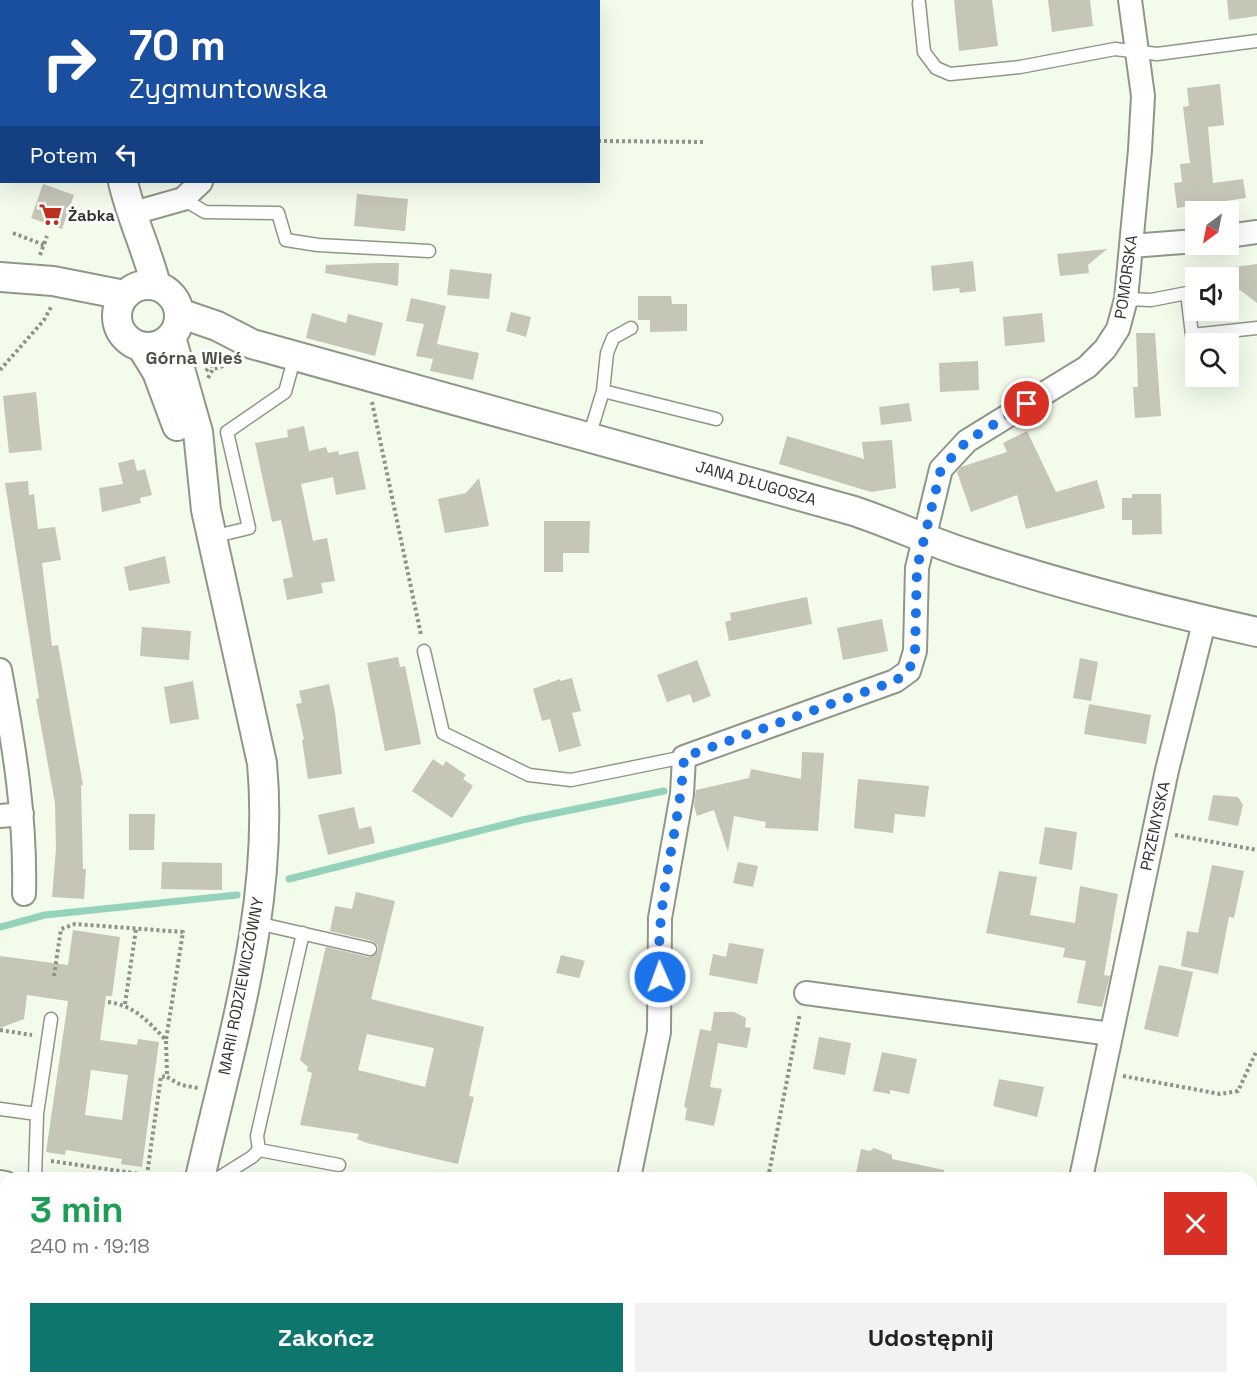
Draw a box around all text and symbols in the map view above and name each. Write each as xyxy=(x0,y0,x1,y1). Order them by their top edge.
text: 70 m xyxy=(129,19,226,72)
icon: right xyxy=(30,24,108,102)
text: Zygmuntowska xyxy=(129,71,328,106)
icon: left xyxy=(110,138,143,171)
text: Potem xyxy=(30,141,98,169)
north arrow xyxy=(1185,201,1239,255)
map controls xyxy=(1185,201,1239,387)
supermarket icon: Żabka xyxy=(37,202,63,228)
place label: Żabka xyxy=(68,205,115,226)
street label: POMORSKA xyxy=(1110,234,1142,320)
button: sound xyxy=(1185,267,1239,321)
button: search xyxy=(1185,333,1239,387)
district label: Górna Wieś xyxy=(146,346,242,369)
pin xyxy=(1001,378,1052,429)
icon: arrive xyxy=(1010,387,1043,420)
street label: JANA DŁUGOSZA xyxy=(693,456,819,510)
street label: PRZEMYSKA xyxy=(1135,779,1175,873)
street label: MARII RODZIEWICZÓWNY xyxy=(213,895,269,1077)
position arrow xyxy=(628,945,692,1009)
text: 3 min xyxy=(30,1187,124,1233)
button: close xyxy=(1164,1192,1227,1255)
text: 240 m · 19:18 xyxy=(30,1233,150,1259)
button: Zakończ xyxy=(30,1303,623,1372)
button: Udostępnij xyxy=(635,1303,1227,1372)

